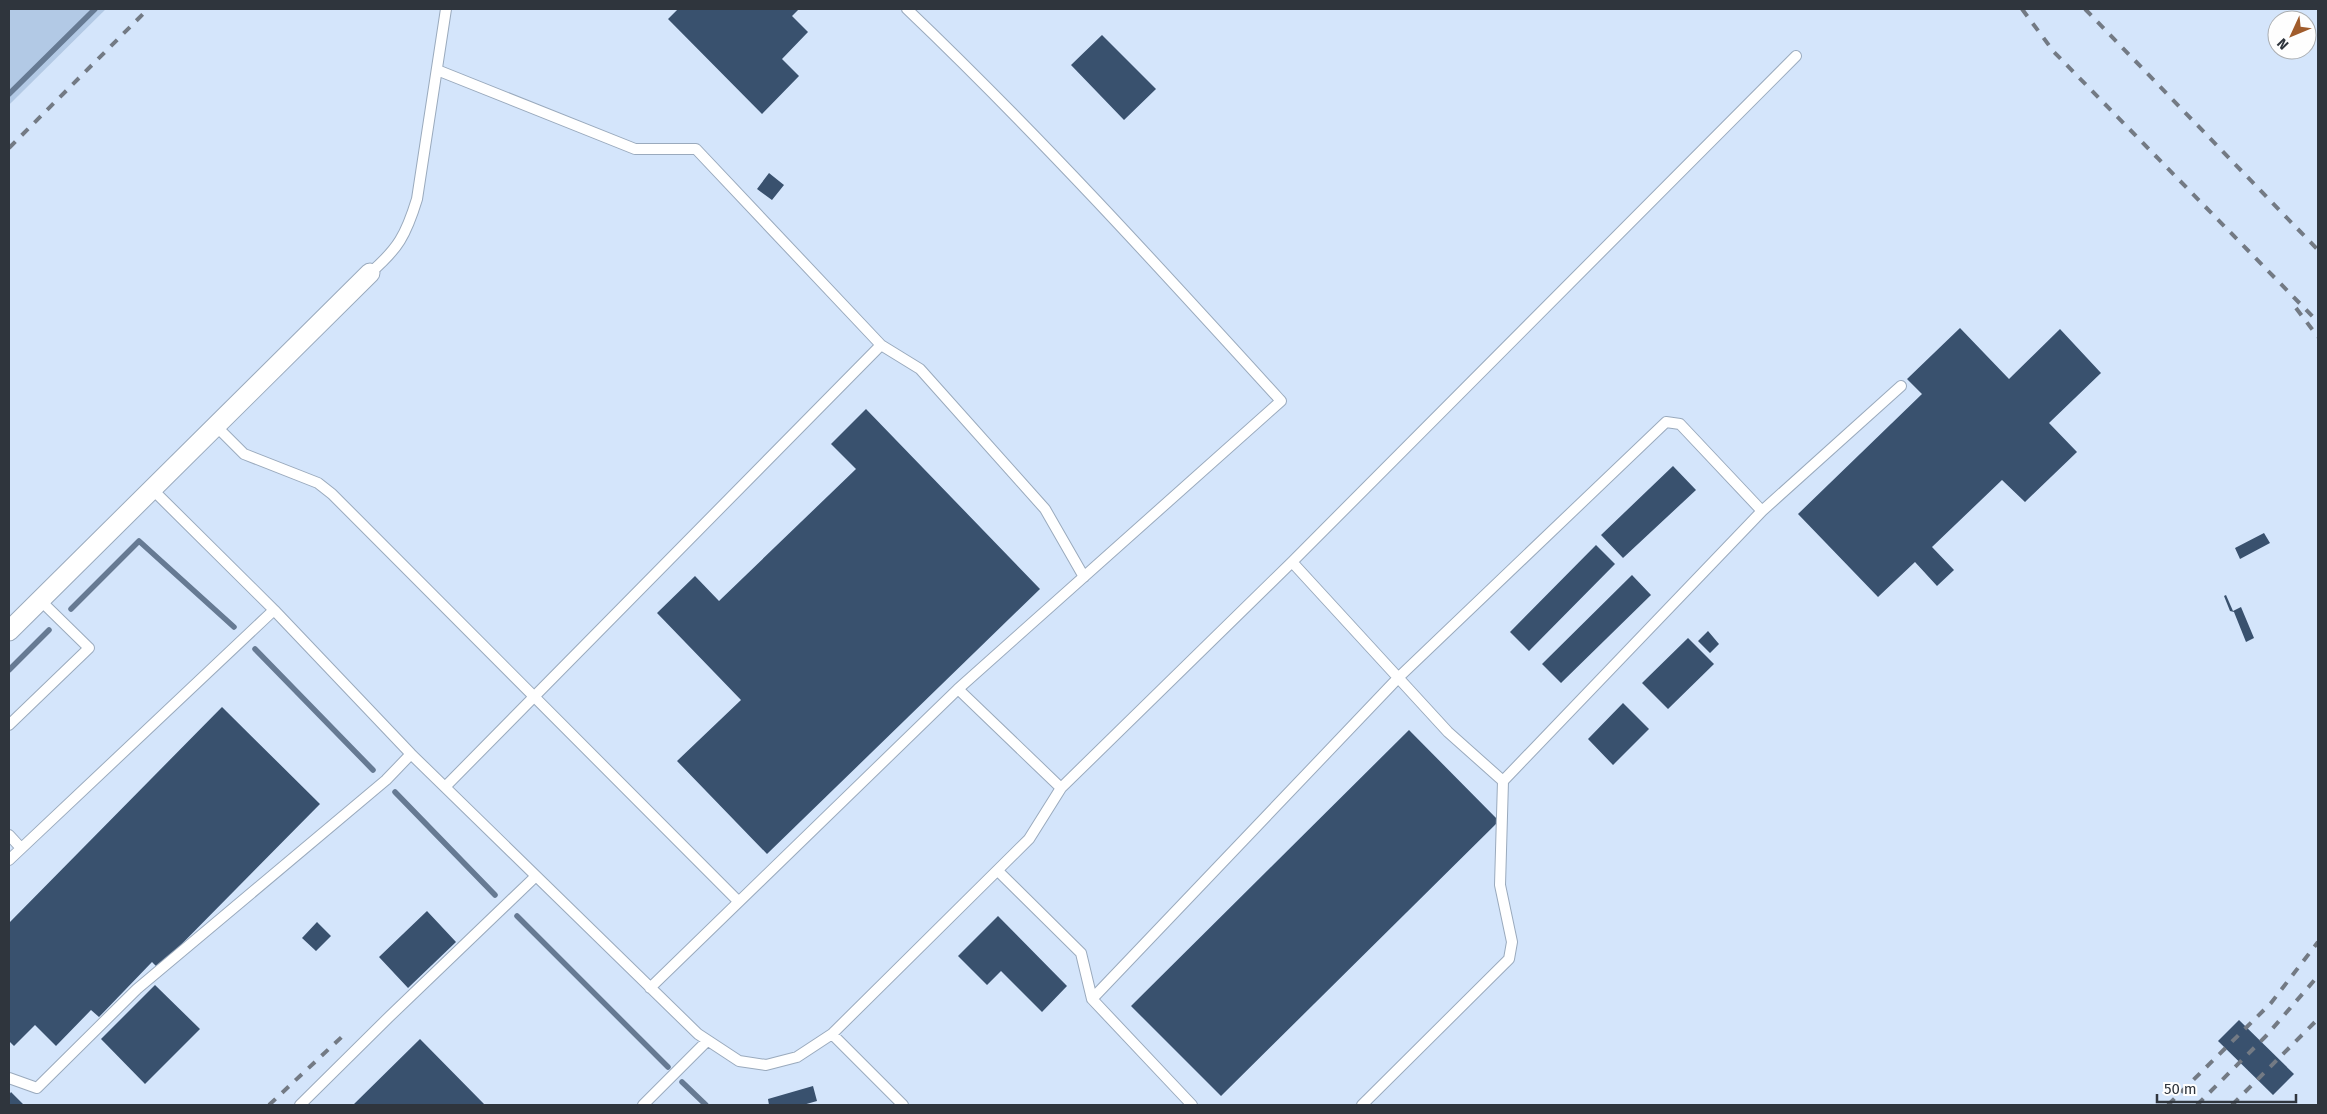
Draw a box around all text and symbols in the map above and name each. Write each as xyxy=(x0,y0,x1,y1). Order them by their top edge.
north arrow xyxy=(2267,10,2317,60)
text: N xyxy=(2274,34,2292,53)
scale bar xyxy=(2157,1072,2296,1104)
text: 50 m xyxy=(2164,1080,2197,1098)

